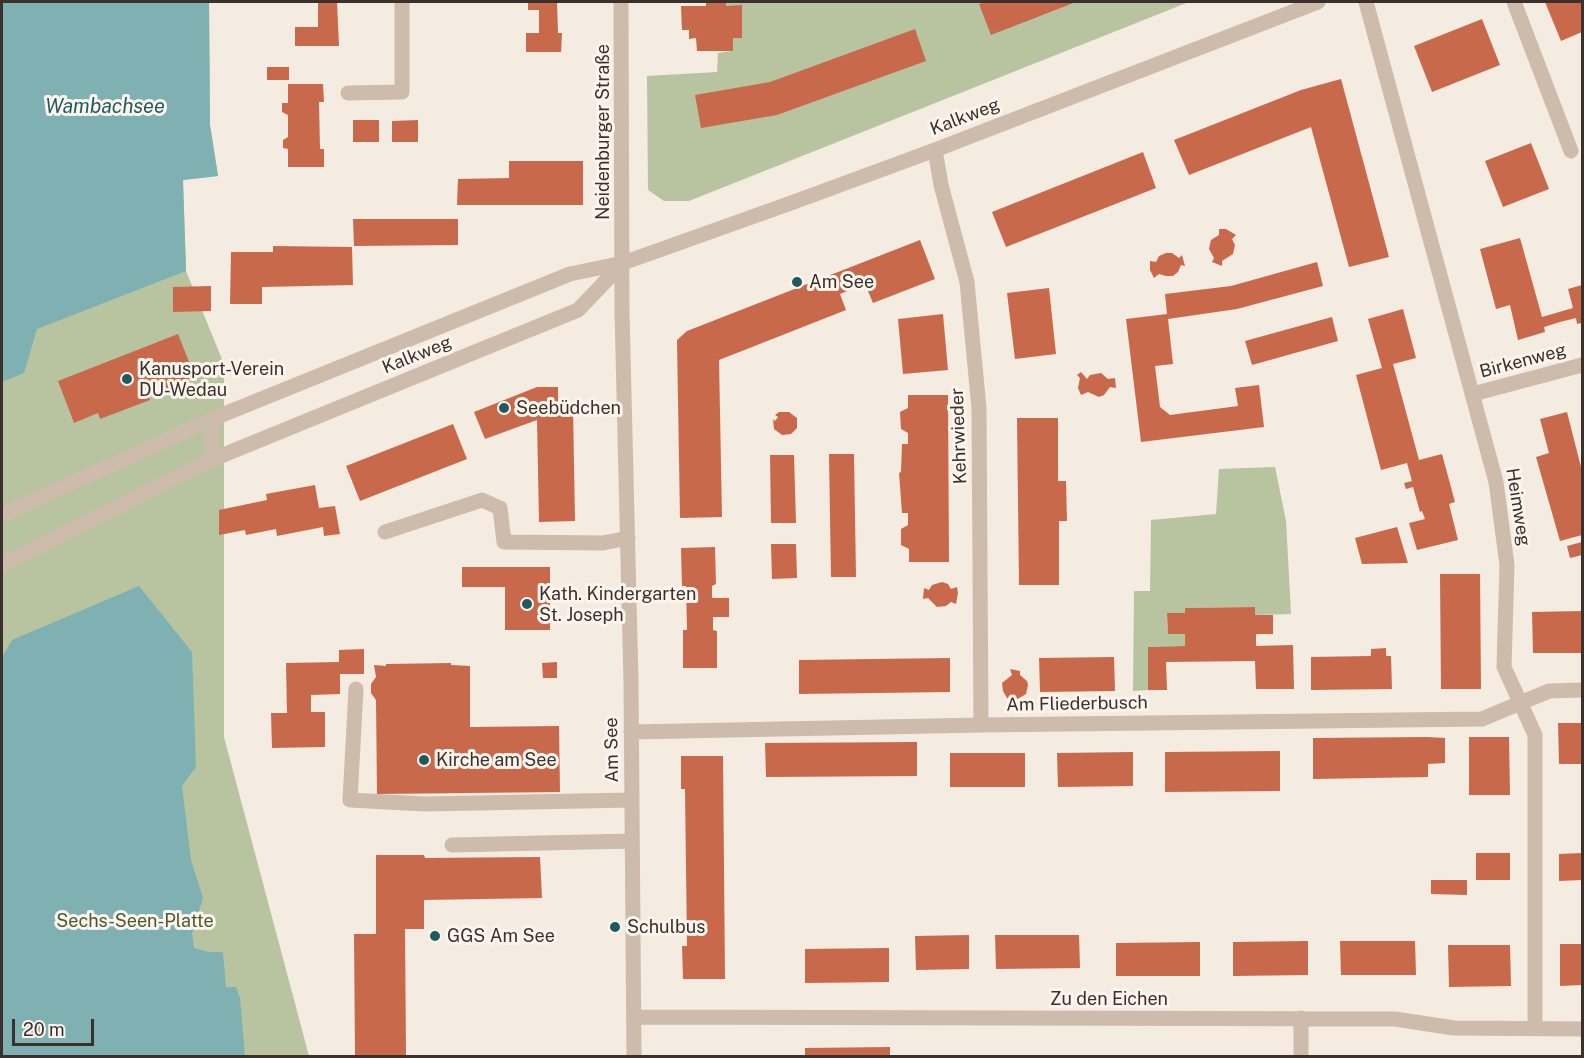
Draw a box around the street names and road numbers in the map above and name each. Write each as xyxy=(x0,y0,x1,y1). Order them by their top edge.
street label: Neidenburger Straße xyxy=(592,44,614,220)
street label: Kalkweg xyxy=(927,94,1003,140)
street label: Kalkweg xyxy=(379,331,455,379)
street label: Birkenweg xyxy=(1477,339,1569,383)
street label: Kehrwieder xyxy=(947,388,971,484)
street label: Heimweg xyxy=(1501,466,1535,548)
street label: Am Fliederbusch xyxy=(1006,692,1148,716)
street label: Am See xyxy=(601,717,623,783)
street label: Zu den Eichen xyxy=(1050,988,1168,1010)

